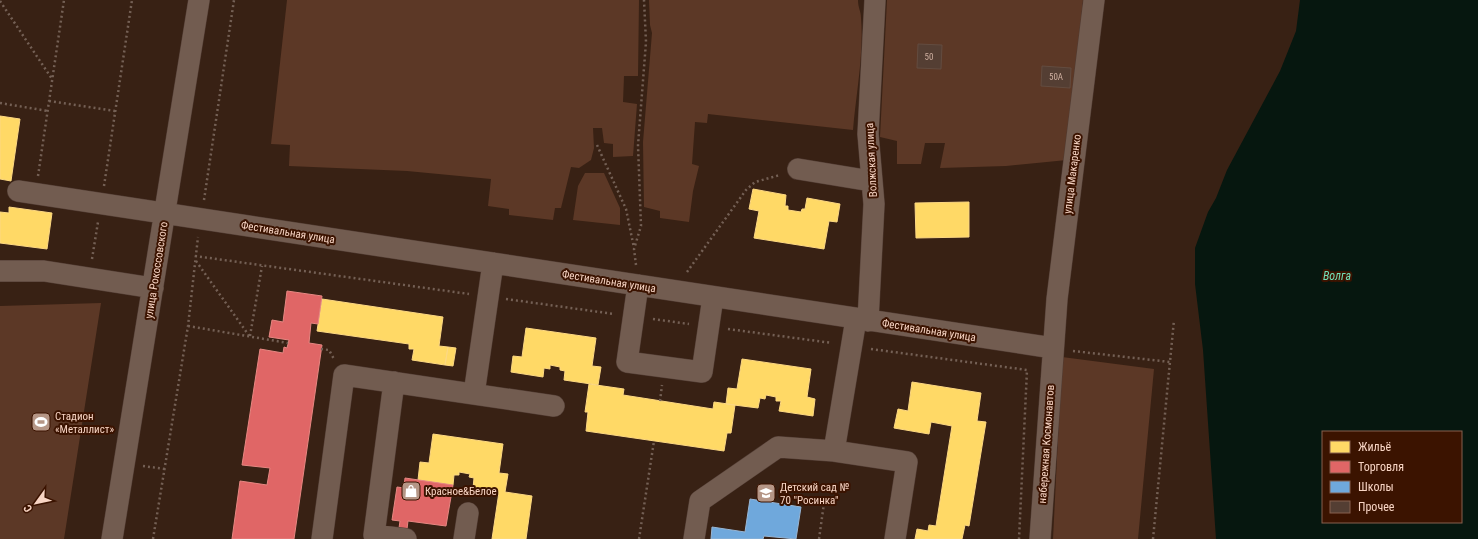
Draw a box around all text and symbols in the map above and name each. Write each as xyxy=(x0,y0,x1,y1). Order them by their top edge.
house number: 50 xyxy=(925,52,933,62)
house number: 50А xyxy=(1049,72,1063,82)
street label: Волжская улица xyxy=(863,123,880,197)
street label: улица Макаренко xyxy=(1061,133,1084,215)
street label: Фестивальная улица xyxy=(240,219,336,246)
street label: улица Рокоссовского xyxy=(142,220,171,319)
street label: Фестивальная улица xyxy=(561,268,657,295)
water label: Волга xyxy=(1323,269,1351,283)
street label: Фестивальная улица xyxy=(881,317,977,344)
street label: набережная Космонавтов xyxy=(1036,384,1057,504)
place label: Стадион «Металлист» xyxy=(55,410,114,436)
sports icon: Стадион «Металлист» xyxy=(30,411,52,433)
legend xyxy=(1322,431,1462,523)
text: Жильё xyxy=(1358,440,1391,454)
text: Торговля xyxy=(1358,460,1404,474)
shop icon: Красное&Белое xyxy=(400,480,422,502)
text: Школы xyxy=(1358,480,1394,494)
place label: Детский сад № 70 "Росинка" xyxy=(780,481,849,507)
school or university icon: Детский сад № 70 "Росинка" xyxy=(755,482,777,504)
north arrow xyxy=(16,483,56,523)
place label: Красное&Белое xyxy=(425,485,497,498)
text: Прочее xyxy=(1358,500,1395,514)
text: С xyxy=(21,502,35,514)

